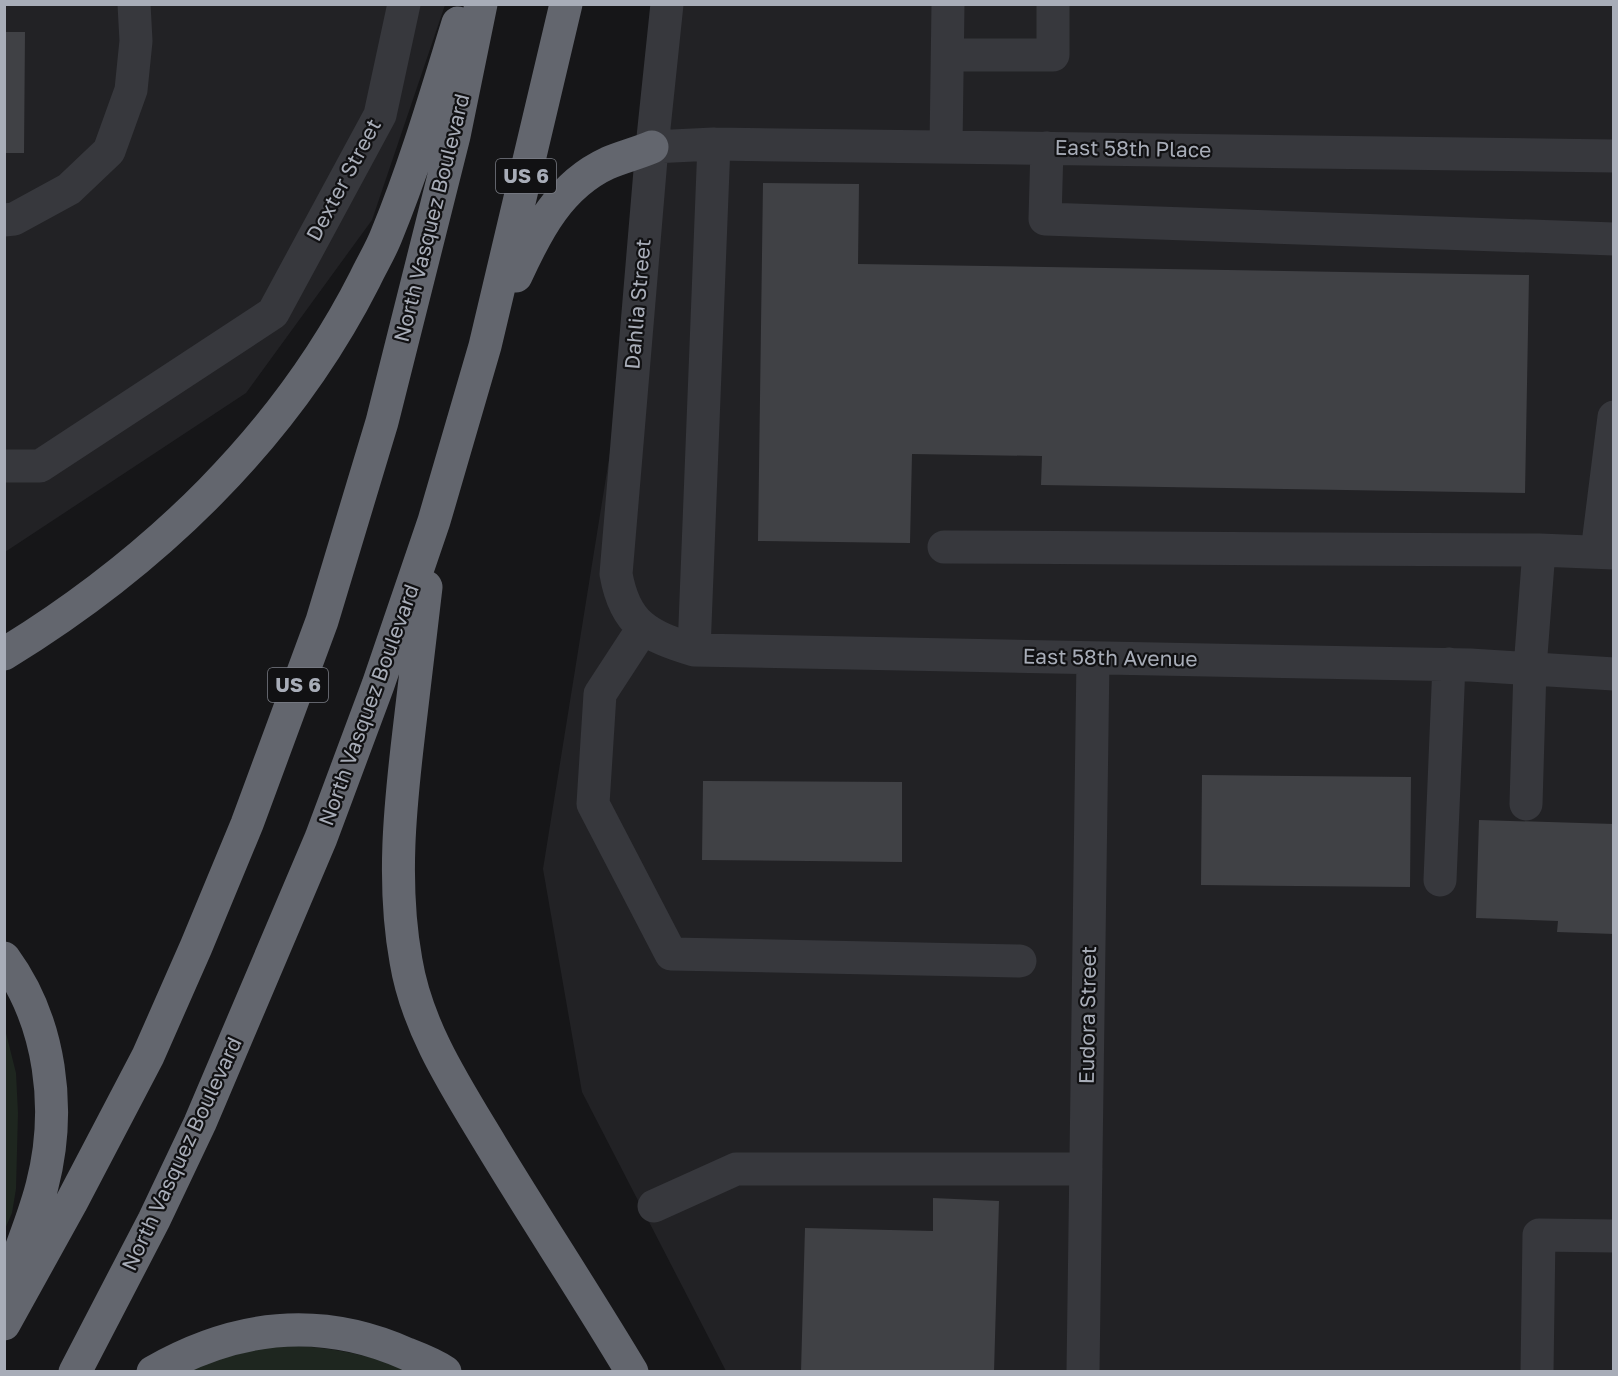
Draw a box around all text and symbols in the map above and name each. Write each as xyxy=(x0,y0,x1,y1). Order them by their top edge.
street label: North Vasquez Boulevard xyxy=(388,91,474,345)
street label: Dexter Street xyxy=(300,114,386,245)
street label: East 58th Place xyxy=(1054,134,1212,162)
road number: US 6 xyxy=(496,159,556,193)
street label: Dahlia Street xyxy=(618,237,656,370)
street label: North Vasquez Boulevard xyxy=(312,580,424,829)
street label: East 58th Avenue xyxy=(1022,642,1198,672)
road number: US 6 xyxy=(268,668,328,702)
street label: Eudora Street xyxy=(1073,946,1101,1084)
street label: North Vasquez Boulevard xyxy=(115,1033,247,1275)

